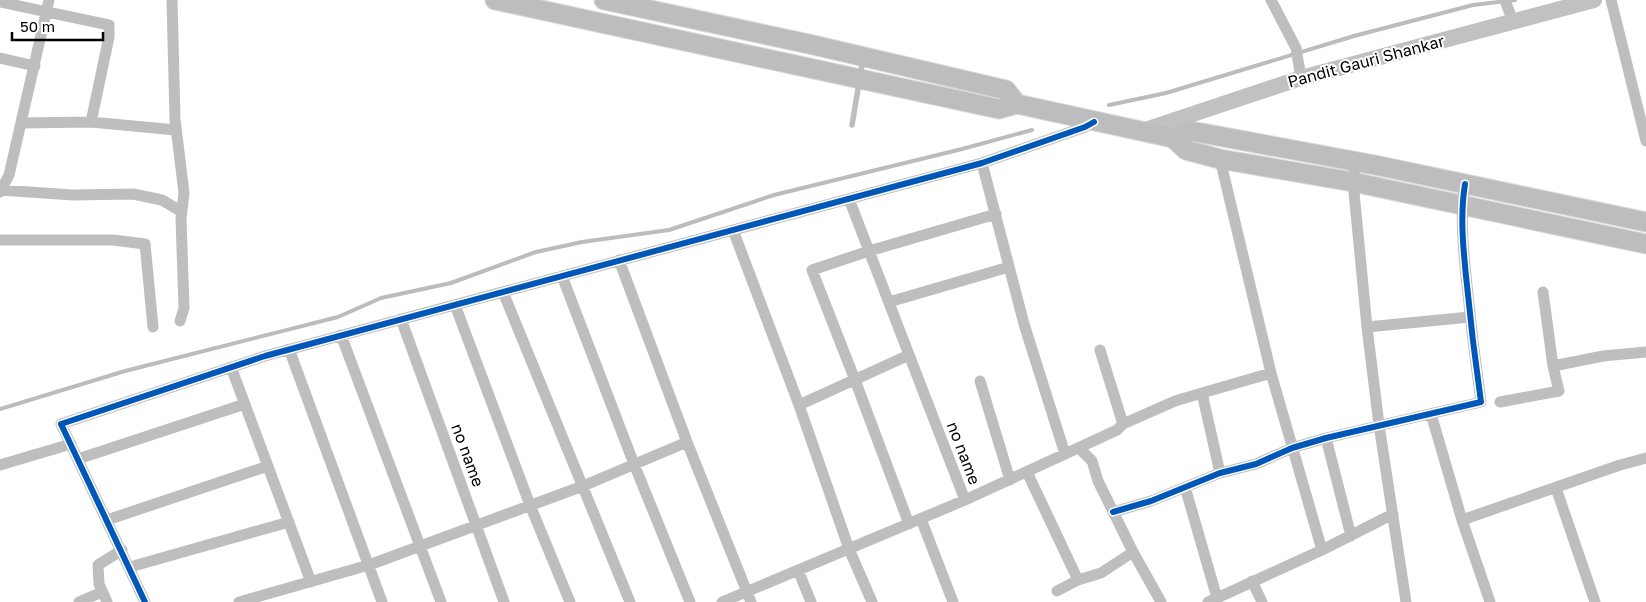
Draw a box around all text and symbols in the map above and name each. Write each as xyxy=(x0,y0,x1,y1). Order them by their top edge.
scale bar xyxy=(12,10,104,42)
text: 50 m xyxy=(20,17,55,35)
street label: Pandit Gauri Shankar xyxy=(1285,30,1447,92)
street label: no name xyxy=(943,419,985,487)
street label: no name xyxy=(447,421,489,489)

